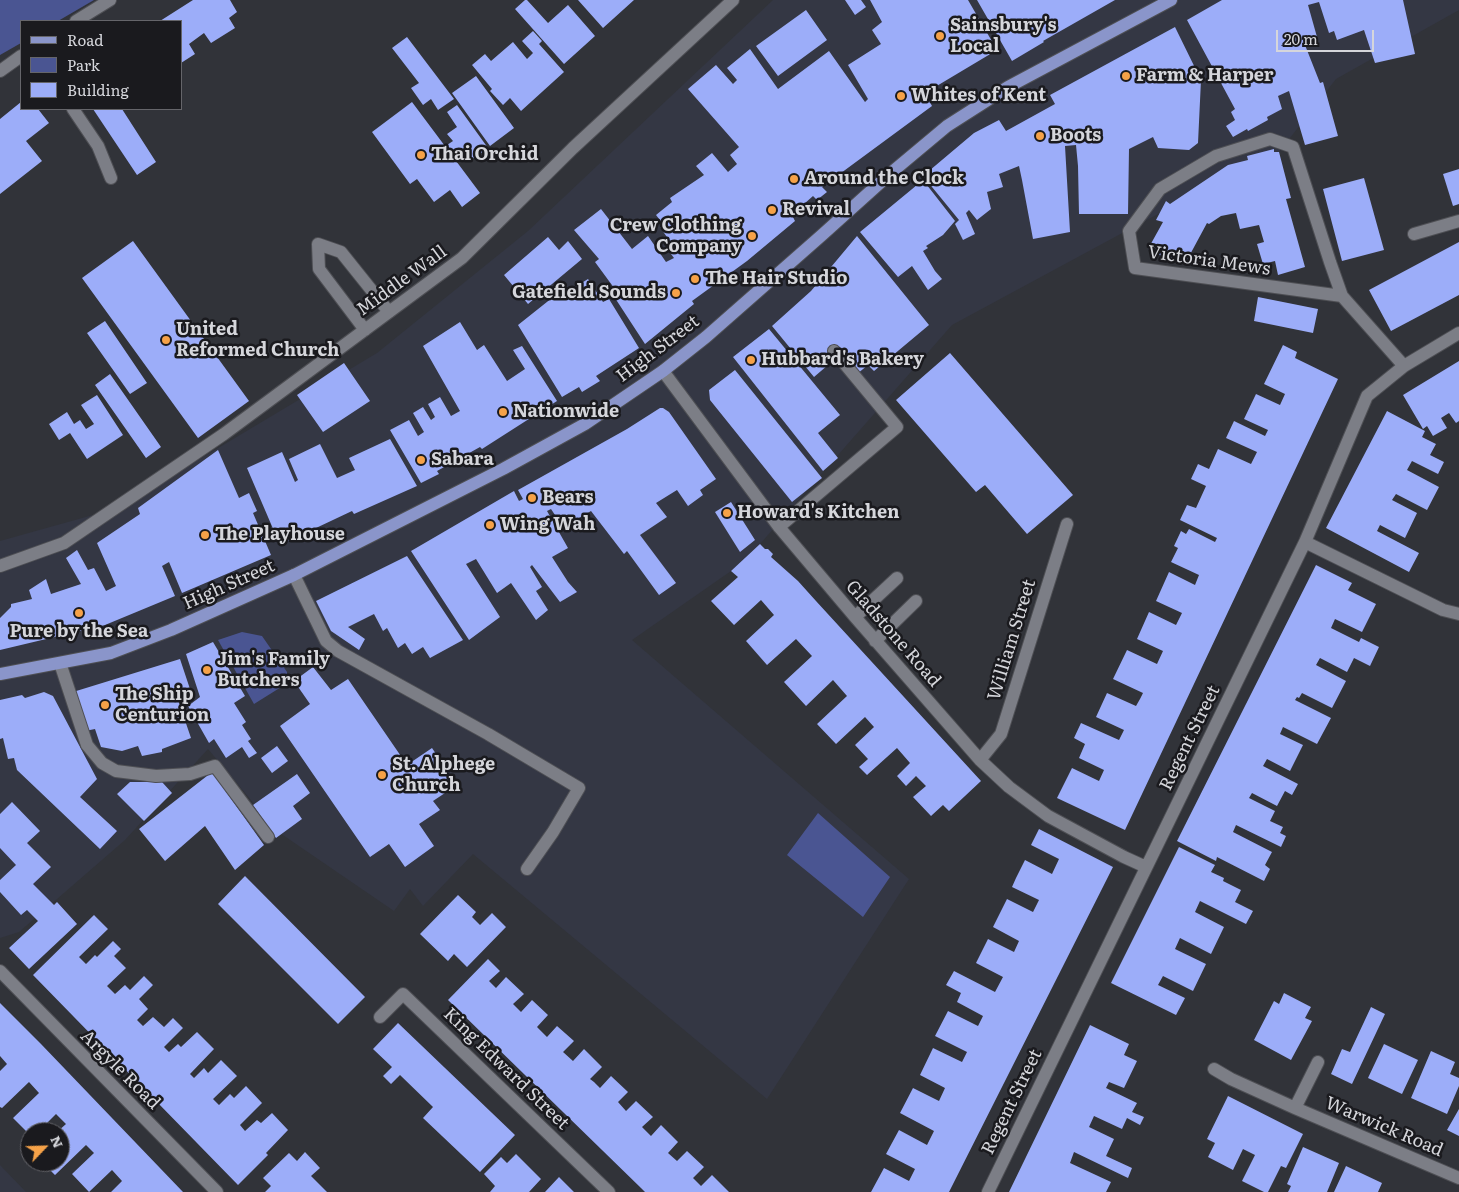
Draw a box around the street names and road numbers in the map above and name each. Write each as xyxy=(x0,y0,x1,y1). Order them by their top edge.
street label: Middle Wall xyxy=(353,241,451,321)
street label: Victoria Mews xyxy=(1146,242,1272,280)
street label: High Street xyxy=(612,311,704,387)
street label: High Street xyxy=(180,555,278,615)
street label: Gladstone Road xyxy=(841,576,945,692)
street label: William Street xyxy=(983,577,1041,703)
street label: Regent Street xyxy=(1155,682,1225,794)
street label: King Edward Street xyxy=(439,1003,573,1135)
street label: Argyle Road xyxy=(76,1026,164,1114)
street label: Regent Street xyxy=(977,1046,1047,1158)
street label: Warwick Road xyxy=(1322,1092,1446,1162)

